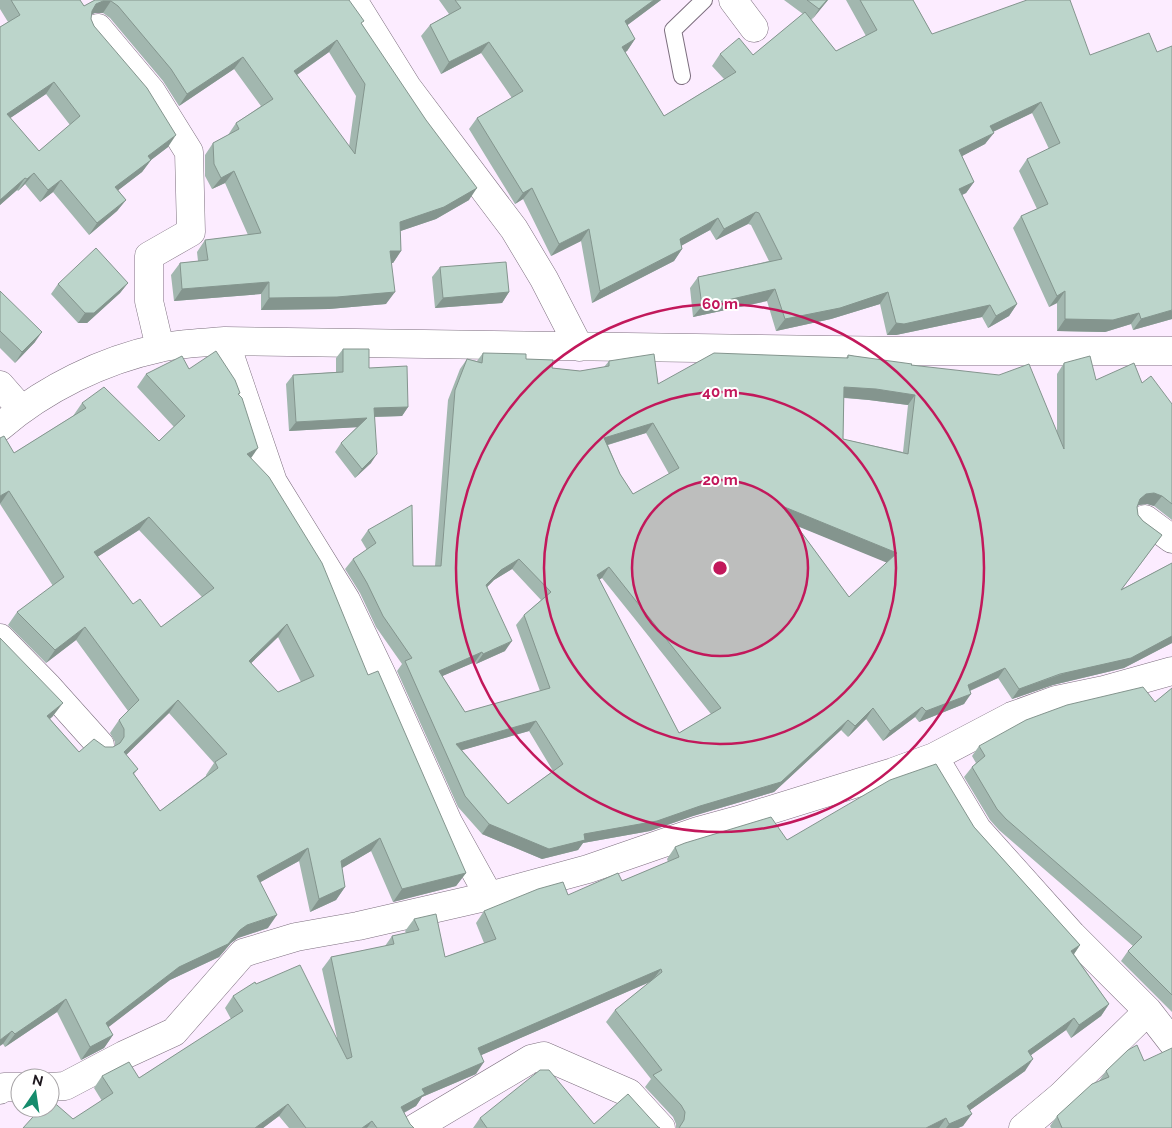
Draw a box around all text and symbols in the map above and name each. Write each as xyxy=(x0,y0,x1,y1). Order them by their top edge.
text: 60 m xyxy=(702,295,738,313)
text: 40 m xyxy=(702,383,738,401)
text: 20 m xyxy=(702,471,738,489)
centre of rings xyxy=(711,559,729,577)
north arrow xyxy=(10,1068,60,1118)
text: N xyxy=(31,1071,45,1089)

